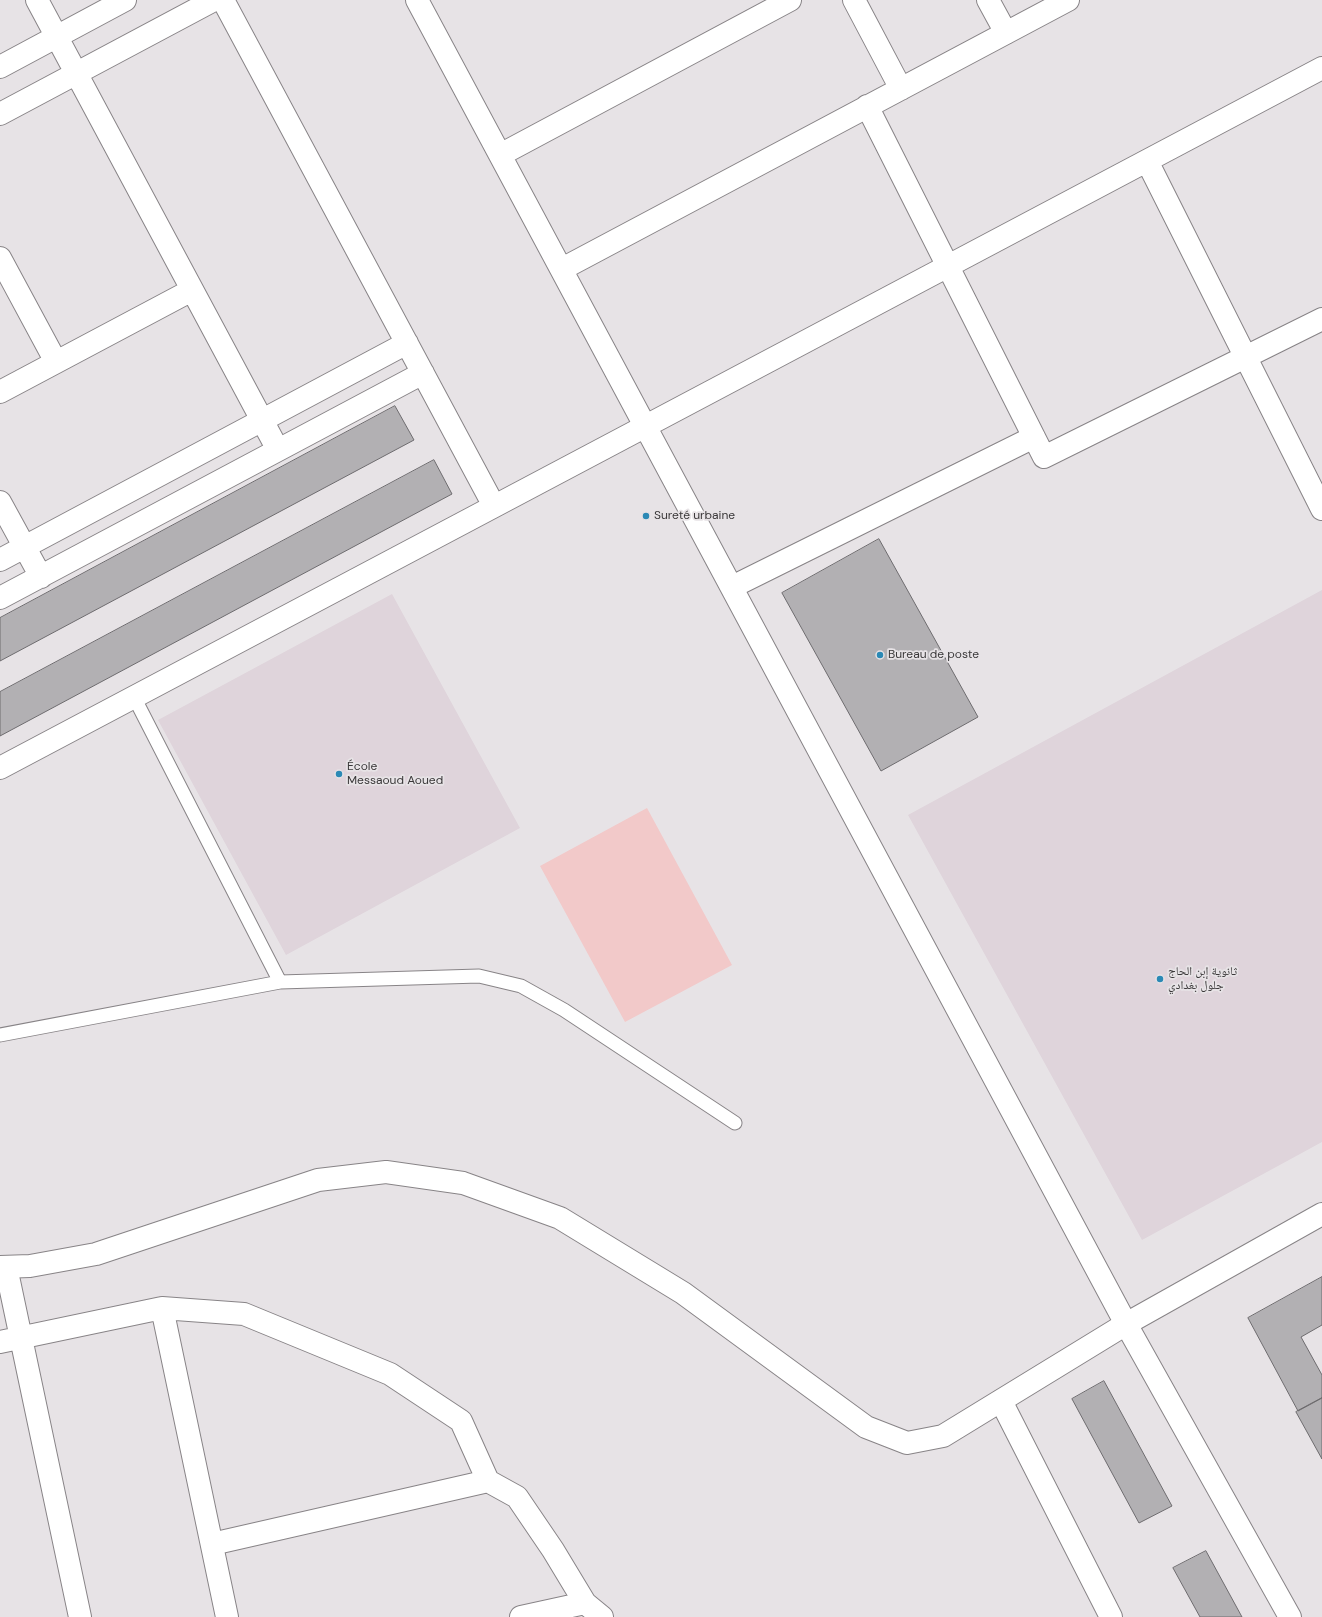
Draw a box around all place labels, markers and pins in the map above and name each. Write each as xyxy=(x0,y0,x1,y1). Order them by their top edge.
place label: Sureté urbaine xyxy=(654,509,735,523)
marker: Sureté urbaine xyxy=(641,511,651,521)
place label: Bureau de poste xyxy=(888,648,979,662)
marker: Bureau de poste xyxy=(875,650,885,660)
place label: École Messaoud Aoued xyxy=(347,760,443,788)
marker: École Messaoud Aoued xyxy=(334,769,344,779)
place label: ثانوية إبن الحاج جلول بغدادي xyxy=(1168,965,1237,993)
marker: ثانوية إبن الحاج جلول بغدادي xyxy=(1155,974,1165,984)

